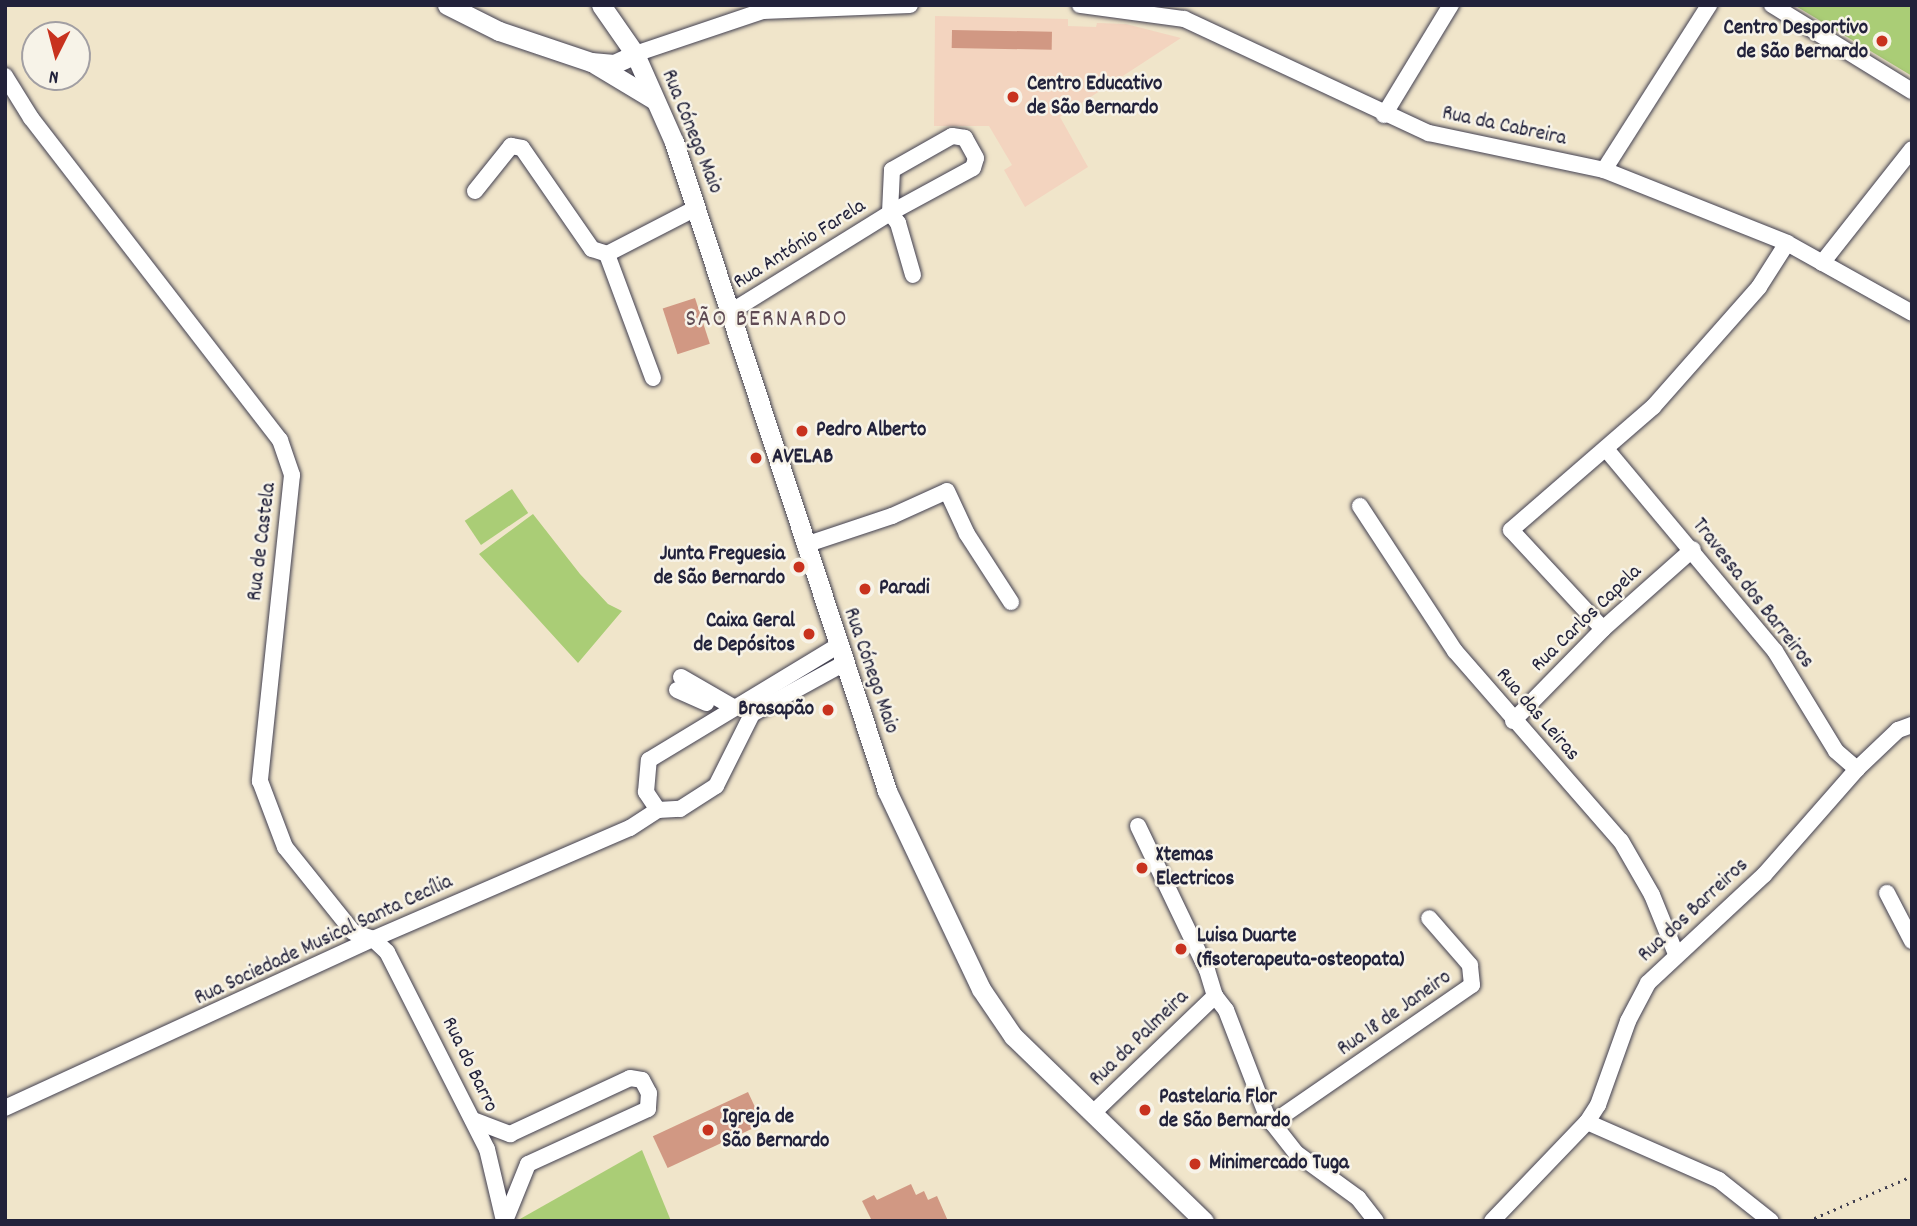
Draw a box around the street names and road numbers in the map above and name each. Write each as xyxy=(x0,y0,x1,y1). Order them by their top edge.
street label: Rua Cónego Maio xyxy=(655,66,727,198)
street label: Rua da Cabreira xyxy=(1440,102,1568,152)
street label: Rua António Farela xyxy=(729,194,871,296)
street label: Rua de Castela xyxy=(243,482,283,602)
street label: Travessa dos Barreiros xyxy=(1686,514,1818,674)
street label: Rua Carlos Capela xyxy=(1526,560,1648,678)
street label: Rua Cónego Maio xyxy=(837,605,903,737)
street label: Rua das Leiras xyxy=(1490,663,1584,767)
street label: Rua dos Barreiros xyxy=(1634,854,1754,968)
street label: Rua Sociedade Musical Santa Cecília xyxy=(191,870,457,1012)
street label: Rua 18 de Janeiro xyxy=(1333,966,1457,1062)
street label: Rua da Palmeira xyxy=(1085,985,1195,1093)
street label: Rua do Barro xyxy=(435,1013,503,1117)

